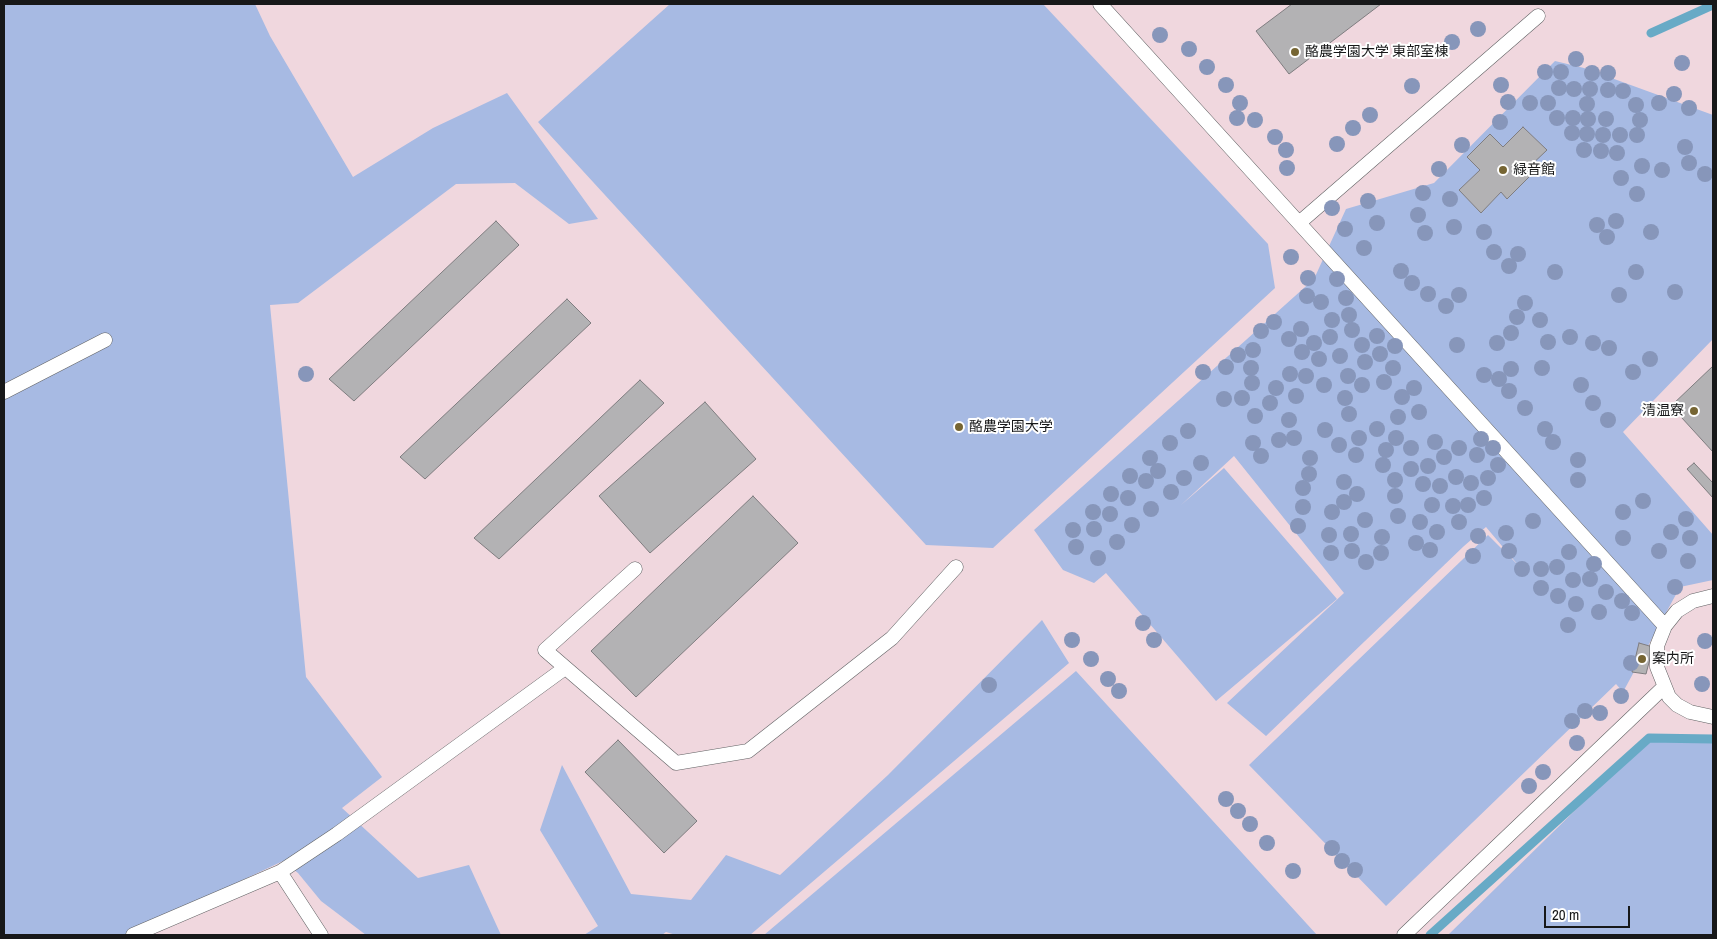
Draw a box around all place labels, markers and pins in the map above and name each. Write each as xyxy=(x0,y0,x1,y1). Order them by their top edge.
place label: 酪農学園大学 東部室棟 xyxy=(1305,44,1448,60)
marker: 酪農学園大学 東部室棟 xyxy=(1289,46,1301,58)
place label: 緑音館 xyxy=(1513,162,1555,178)
marker: 緑音館 xyxy=(1497,164,1509,176)
place label: 清温寮 xyxy=(1642,403,1684,419)
marker: 清温寮 xyxy=(1688,405,1700,417)
place label: 酪農学園大学 xyxy=(969,419,1053,435)
marker: 酪農学園大学 xyxy=(953,421,965,433)
place label: 案内所 xyxy=(1652,651,1694,667)
marker: 案内所 xyxy=(1636,653,1648,665)

